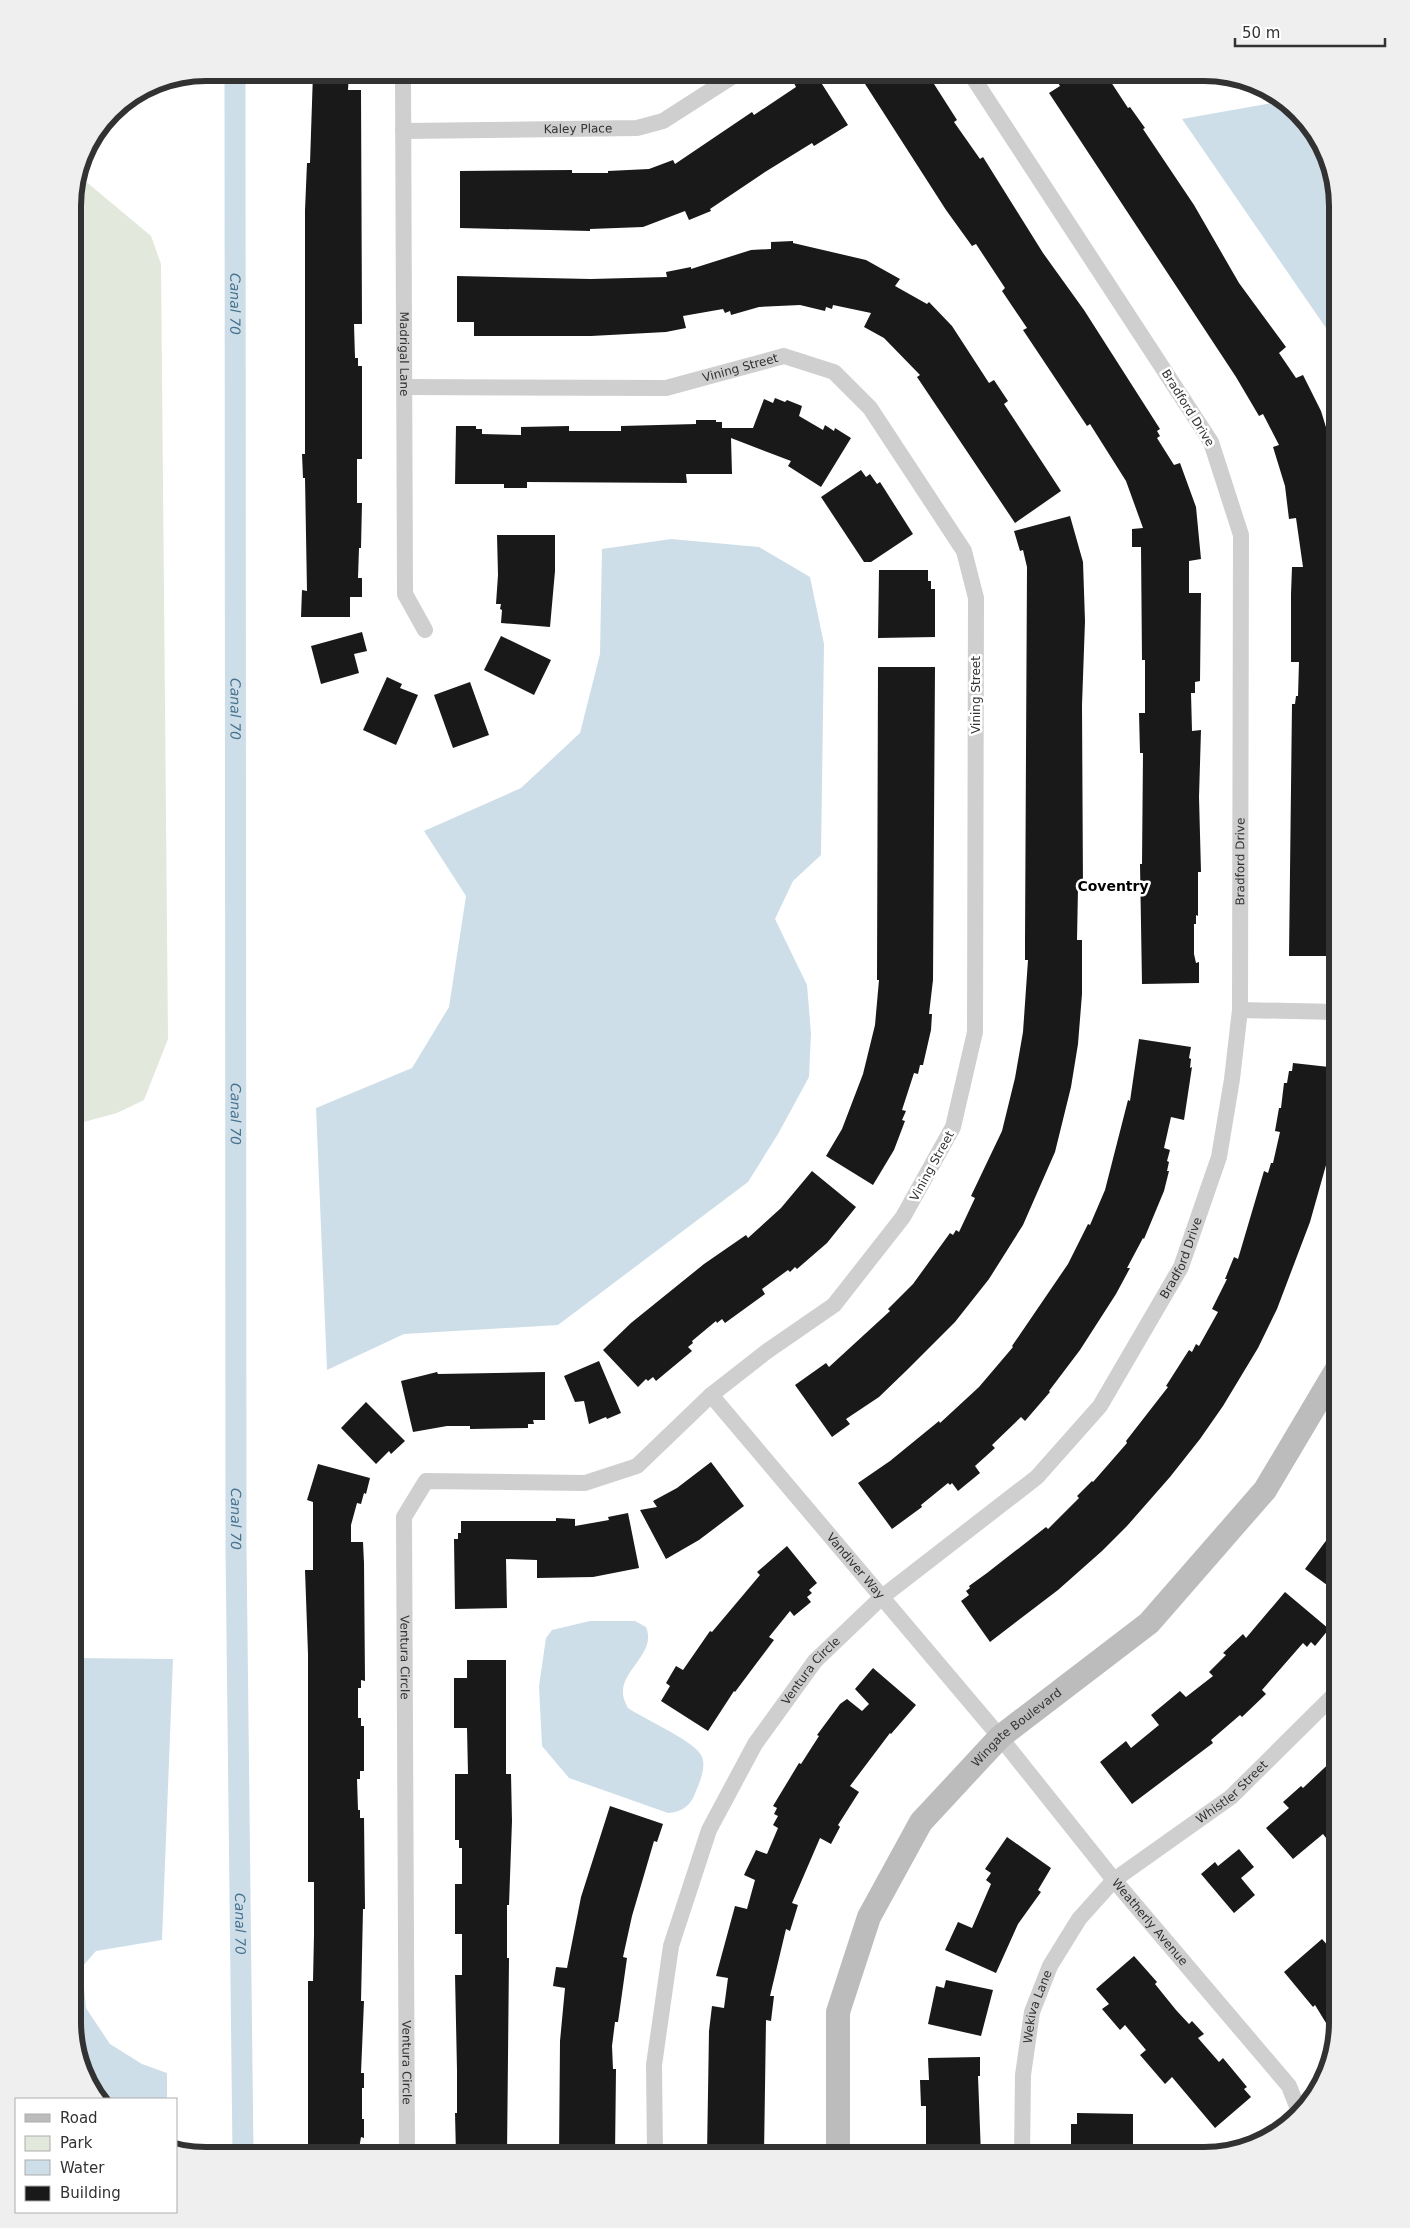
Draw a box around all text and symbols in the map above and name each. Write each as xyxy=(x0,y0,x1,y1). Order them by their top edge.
scale bar xyxy=(1235,15,1385,47)
text: 50 m xyxy=(1242,24,1280,42)
street label: Kaley Place xyxy=(544,121,612,136)
water label: Canal 70 xyxy=(227,273,243,335)
street label: Madrigal Lane xyxy=(397,312,411,396)
street label: Vining Street xyxy=(701,351,780,385)
street label: Bradford Drive xyxy=(1159,367,1217,449)
street label: Vining Street xyxy=(969,656,983,734)
water label: Canal 70 xyxy=(227,678,243,740)
street label: Bradford Drive xyxy=(1233,818,1247,906)
district label: Coventry xyxy=(1077,878,1149,894)
water label: Canal 70 xyxy=(228,1083,244,1145)
street label: Vining Street xyxy=(907,1128,957,1203)
street label: Bradford Drive xyxy=(1157,1215,1205,1301)
water label: Canal 70 xyxy=(228,1488,244,1550)
street label: Vandiver Way xyxy=(824,1530,887,1602)
street label: Ventura Circle xyxy=(397,1615,412,1700)
street label: Ventura Circle xyxy=(779,1634,843,1708)
street label: Wingate Boulevard xyxy=(969,1685,1064,1770)
street label: Whistler Street xyxy=(1193,1757,1271,1826)
street label: Weatherly Avenue xyxy=(1109,1876,1191,1968)
water label: Canal 70 xyxy=(232,1893,249,1955)
street label: Wekiva Lane xyxy=(1021,1968,1055,2044)
street label: Ventura Circle xyxy=(399,2020,414,2105)
legend xyxy=(15,2098,178,2213)
text: Road xyxy=(60,2109,98,2127)
text: Park xyxy=(60,2134,93,2152)
text: Water xyxy=(60,2159,105,2177)
text: Building xyxy=(60,2184,121,2202)

